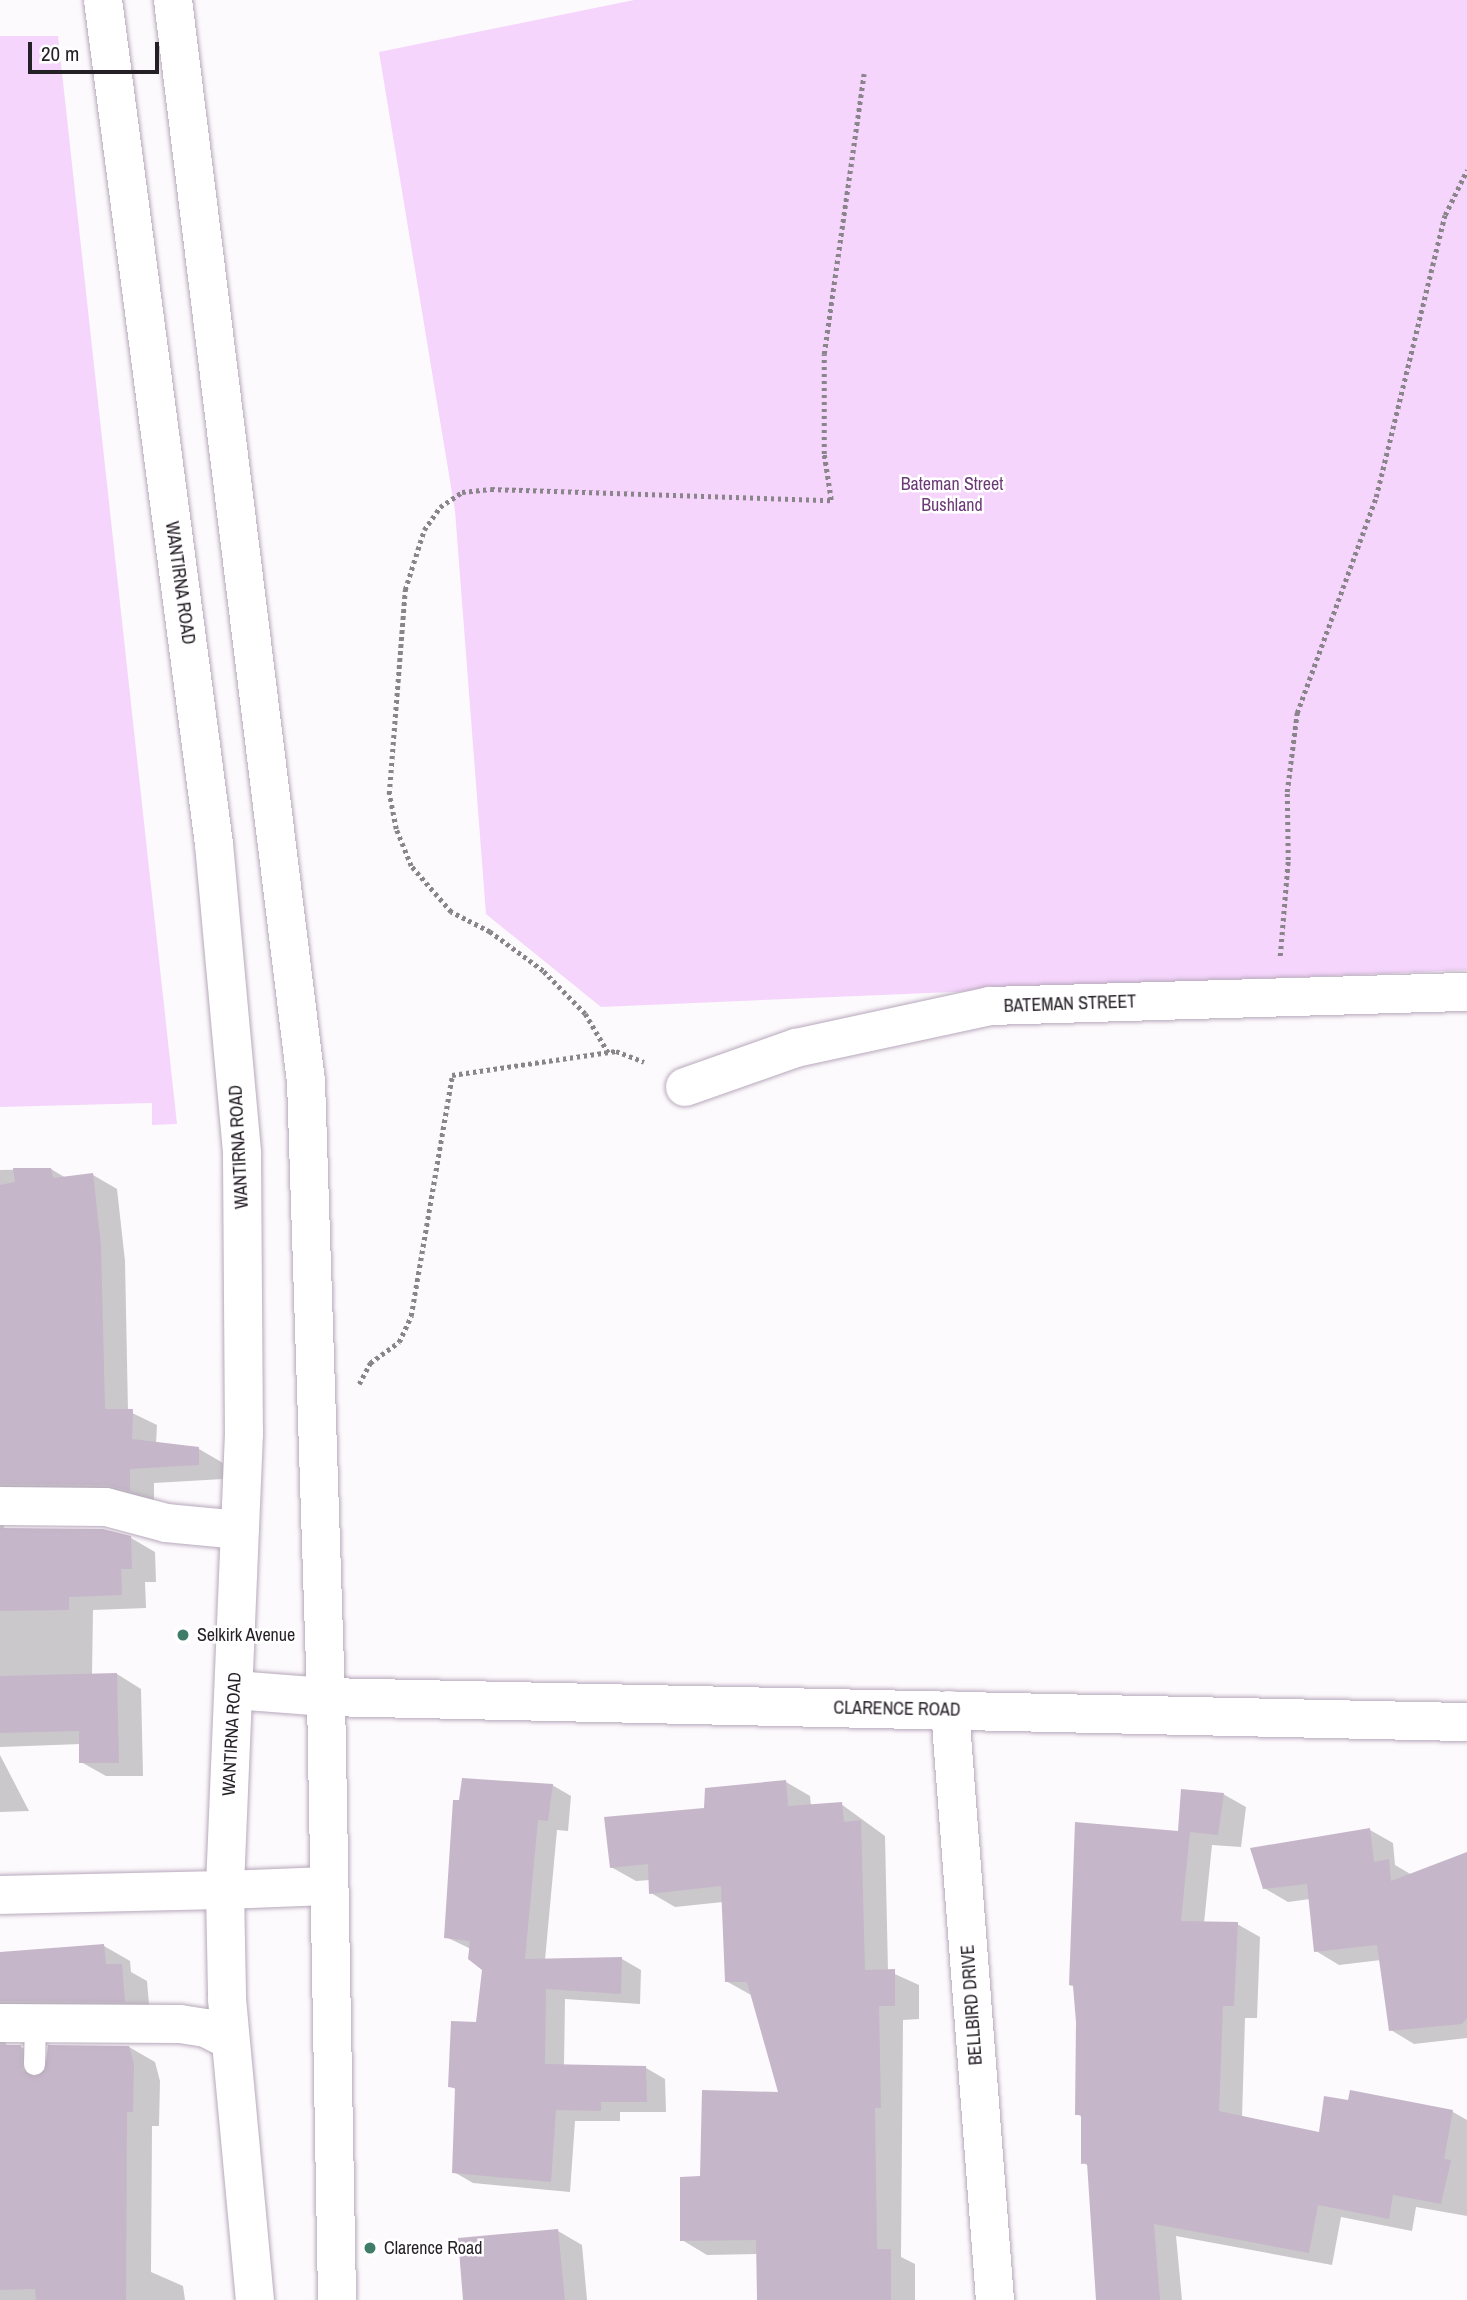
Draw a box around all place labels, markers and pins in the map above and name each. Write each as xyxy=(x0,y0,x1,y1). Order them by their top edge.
place label: Selkirk Avenue xyxy=(197,1624,296,1646)
marker: Selkirk Avenue xyxy=(175,1627,191,1643)
place label: Clarence Road xyxy=(384,2237,482,2259)
marker: Clarence Road xyxy=(362,2240,378,2256)

